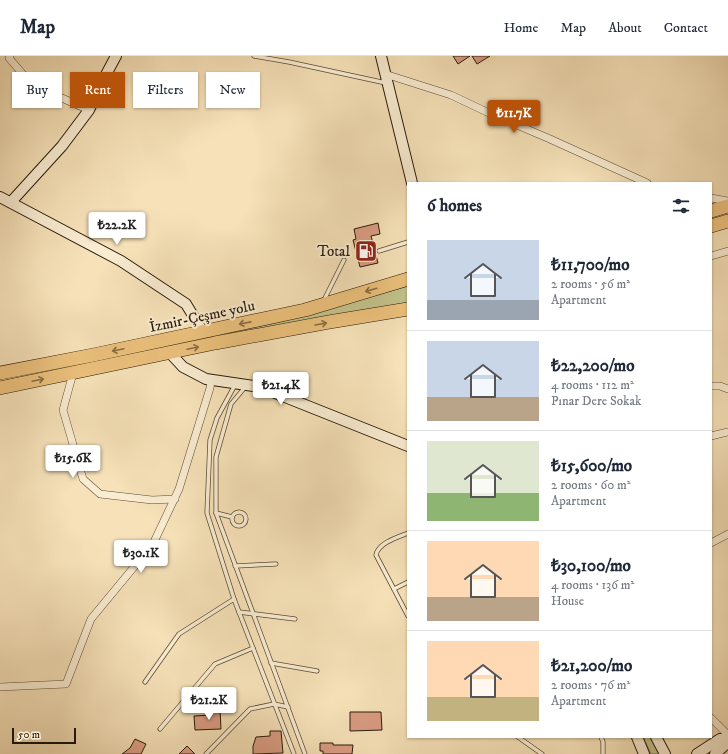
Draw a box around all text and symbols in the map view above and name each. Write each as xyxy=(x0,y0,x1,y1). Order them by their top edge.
text: Map xyxy=(20,16,55,39)
text: Home xyxy=(504,19,538,37)
text: Map xyxy=(560,19,586,37)
text: About xyxy=(608,19,642,37)
text: Contact xyxy=(664,19,708,37)
chip: Buy xyxy=(12,72,62,108)
chip: Rent xyxy=(70,72,125,108)
chip: Filters xyxy=(133,72,198,108)
chip: New xyxy=(206,72,260,108)
pin: ₺11.7K xyxy=(481,100,547,134)
text: ₺11.7K xyxy=(496,105,532,121)
text: 6 homes xyxy=(427,195,482,217)
icon: filters xyxy=(670,195,692,217)
pin: ₺22.2K xyxy=(84,212,150,246)
text: ₺22.2K xyxy=(97,217,137,233)
fuel station icon: Total xyxy=(353,238,379,264)
place label: Total xyxy=(317,242,350,261)
text: ₺11,700/mo xyxy=(551,254,630,276)
icon: home xyxy=(459,256,507,304)
text: 2 rooms · 56 m² xyxy=(551,276,630,292)
one-way arrow xyxy=(364,287,377,294)
text: Apartment xyxy=(551,292,606,308)
street label: İzmir-Çeşme yolu xyxy=(148,296,257,337)
one-way arrow xyxy=(239,319,252,327)
one-way arrow xyxy=(314,320,327,328)
one-way arrow xyxy=(186,343,199,351)
one-way arrow xyxy=(111,346,124,354)
text: ₺22,200/mo xyxy=(551,355,634,377)
icon: home xyxy=(459,357,507,405)
pin: ₺21.4K xyxy=(248,372,314,406)
one-way arrow xyxy=(31,376,44,384)
text: ₺21.4K xyxy=(262,377,300,393)
text: 4 rooms · 112 m² xyxy=(551,377,634,393)
text: Pınar Dere Sokak xyxy=(551,393,641,409)
pin: ₺15.6K xyxy=(40,445,106,479)
text: ₺15.6K xyxy=(54,450,92,466)
text: ₺15,600/mo xyxy=(551,455,632,477)
icon: home xyxy=(459,457,507,505)
text: 2 rooms · 60 m² xyxy=(551,477,631,493)
text: Apartment xyxy=(551,493,606,509)
pin: ₺30.1K xyxy=(108,540,174,574)
text: ₺30.1K xyxy=(123,545,159,561)
text: ₺30,100/mo xyxy=(551,555,631,577)
icon: home xyxy=(459,557,507,605)
text: 4 rooms · 136 m² xyxy=(551,577,634,593)
text: House xyxy=(551,593,584,609)
text: ₺21,200/mo xyxy=(551,655,632,677)
icon: home xyxy=(459,657,507,705)
text: 2 rooms · 76 m² xyxy=(551,677,630,693)
pin: ₺21.2K xyxy=(176,687,242,721)
text: ₺21.2K xyxy=(190,692,228,708)
text: Apartment xyxy=(551,693,606,709)
scale bar xyxy=(12,726,76,745)
text: 50 m xyxy=(18,728,40,742)

